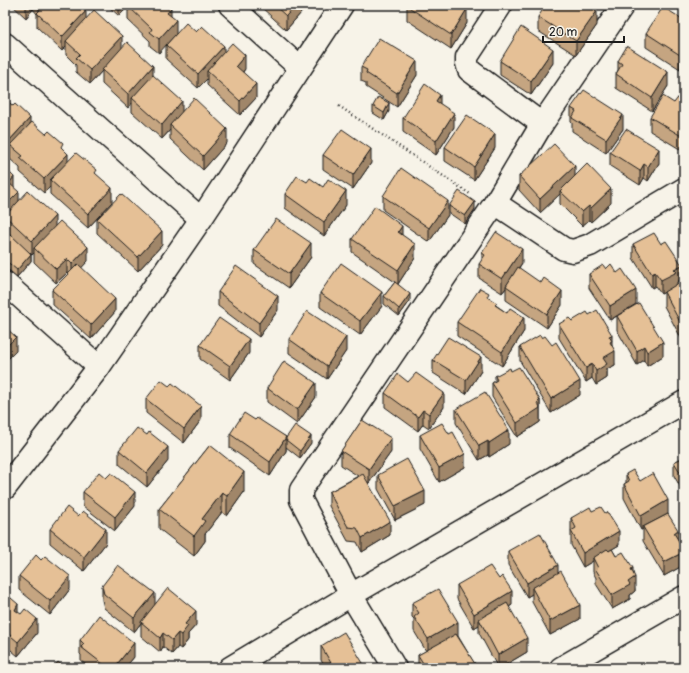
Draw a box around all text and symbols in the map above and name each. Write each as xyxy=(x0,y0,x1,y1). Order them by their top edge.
scale bar xyxy=(543,18,624,44)
text: 20 m xyxy=(549,25,578,40)

